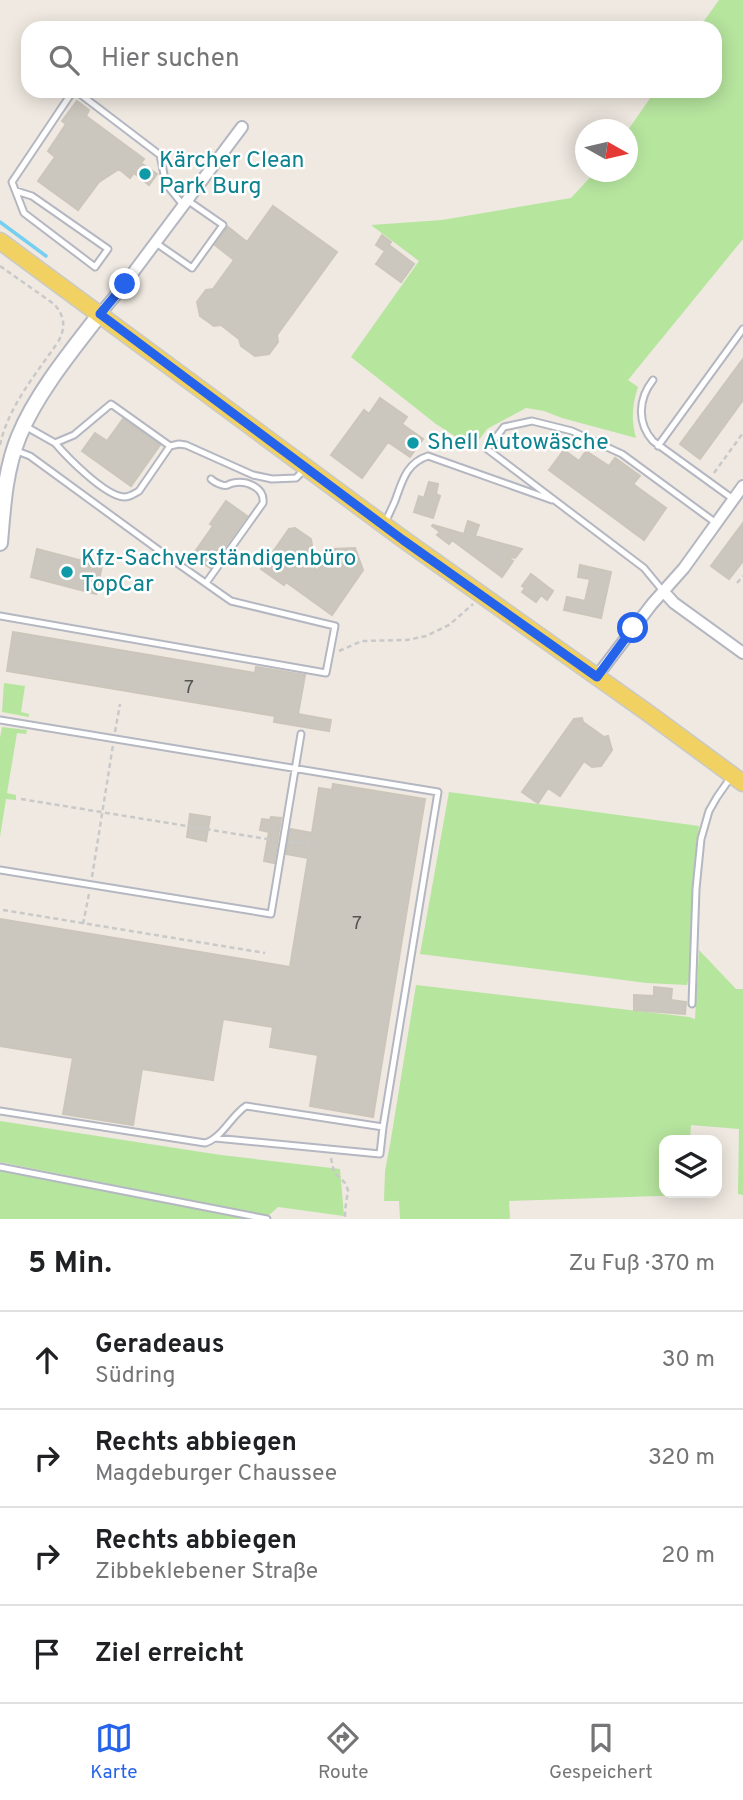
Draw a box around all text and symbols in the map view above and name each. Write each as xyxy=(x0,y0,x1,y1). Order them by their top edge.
search box xyxy=(21,21,722,98)
icon: search xyxy=(45,41,83,79)
text: Hier suchen xyxy=(101,43,240,76)
north arrow xyxy=(575,119,638,182)
place label: Kärcher Clean Park Burg xyxy=(159,147,305,202)
marker: Kärcher Clean Park Burg xyxy=(137,166,153,182)
route end xyxy=(109,268,140,299)
place label: Shell Autowäsche xyxy=(427,429,609,458)
marker: Shell Autowäsche xyxy=(405,435,421,451)
place label: Kfz-Sachverständigenbüro TopCar xyxy=(81,545,356,600)
marker: Kfz-Sachverständigenbüro TopCar xyxy=(59,564,75,580)
route start xyxy=(617,612,648,643)
house number: 7 xyxy=(184,676,194,700)
house number: 7 xyxy=(352,912,362,936)
map controls xyxy=(659,1135,722,1198)
button: layers xyxy=(659,1135,722,1198)
text: 5 Min. xyxy=(28,1246,112,1283)
text: Zu Fuß · 370 m xyxy=(568,1250,715,1279)
text: Geradeaus xyxy=(95,1329,224,1362)
icon: ahead xyxy=(28,1341,66,1379)
text: 30 m xyxy=(662,1346,715,1375)
text: Südring xyxy=(95,1362,176,1391)
text: Rechts abbiegen xyxy=(95,1427,297,1460)
icon: right xyxy=(28,1439,66,1477)
text: 320 m xyxy=(648,1444,715,1473)
text: Magdeburger Chaussee xyxy=(95,1460,337,1489)
text: Rechts abbiegen xyxy=(95,1525,297,1558)
icon: right xyxy=(28,1537,66,1575)
text: 20 m xyxy=(661,1542,715,1571)
text: Zibbeklebener Straße xyxy=(95,1558,318,1587)
icon: arrive xyxy=(28,1635,66,1673)
text: Ziel erreicht xyxy=(95,1638,244,1671)
tab: Karte xyxy=(90,1719,138,1785)
tab: Route xyxy=(318,1719,369,1785)
tab: Gespeichert xyxy=(549,1719,653,1785)

